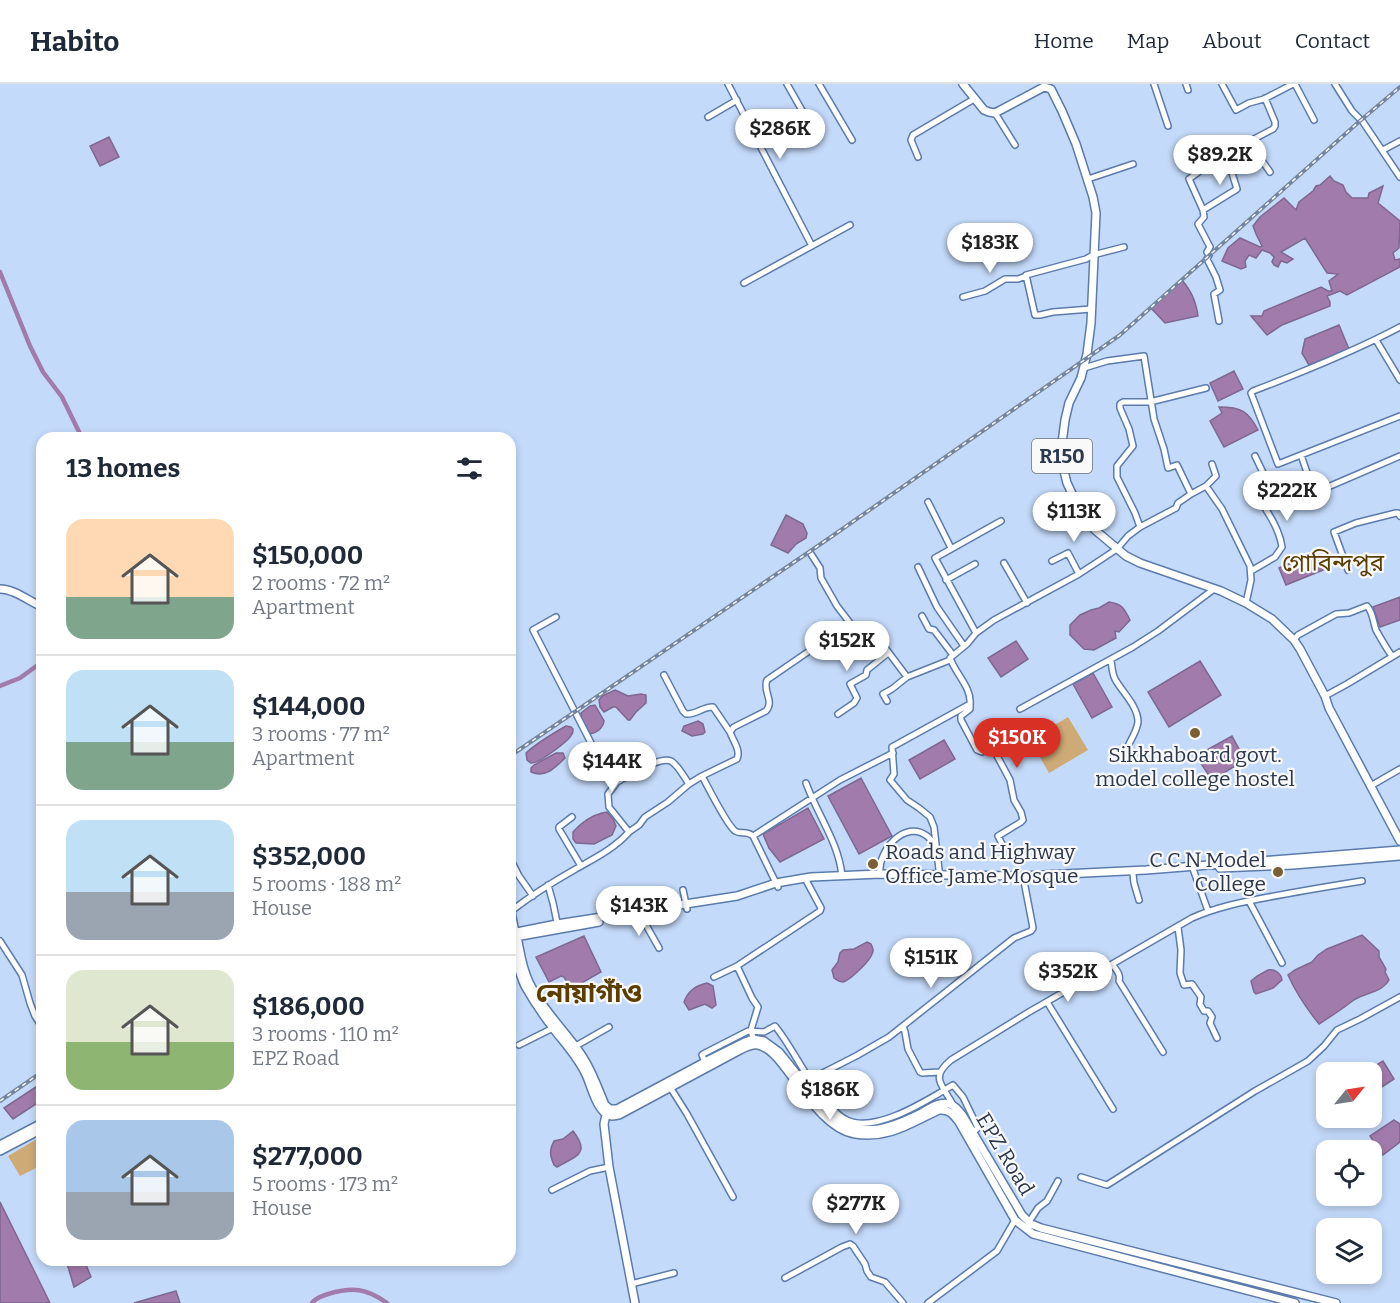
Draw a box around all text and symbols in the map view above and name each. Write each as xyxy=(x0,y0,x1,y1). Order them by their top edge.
text: Habito xyxy=(30,25,120,58)
text: Home xyxy=(1034,28,1094,54)
text: Map xyxy=(1127,28,1169,54)
text: About xyxy=(1202,28,1262,54)
text: Contact xyxy=(1295,28,1370,54)
pin: $286K xyxy=(738,109,822,160)
text: $286K xyxy=(749,116,811,140)
pin: $89.2K xyxy=(1171,135,1269,186)
text: $89.2K xyxy=(1187,142,1253,166)
pin: $183K xyxy=(948,223,1032,274)
text: $183K xyxy=(961,230,1019,254)
road number: R150 xyxy=(1032,439,1092,473)
icon: filters xyxy=(453,452,486,485)
text: 13 homes xyxy=(66,453,180,484)
pin: $222K xyxy=(1245,471,1329,522)
text: $222K xyxy=(1257,478,1317,502)
pin: $113K xyxy=(1032,492,1116,543)
text: $113K xyxy=(1047,499,1101,523)
text: $150,000 xyxy=(252,540,363,571)
icon: home xyxy=(114,543,186,615)
district label: গোবিন্দপুর xyxy=(1282,549,1385,577)
text: 2 rooms · 72 m² xyxy=(252,571,390,595)
text: Apartment xyxy=(252,595,355,619)
pin: $152K xyxy=(805,621,889,672)
text: $152K xyxy=(819,628,875,652)
text: $144,000 xyxy=(252,691,366,722)
icon: home xyxy=(114,694,186,766)
pin: $150K xyxy=(975,718,1059,769)
text: 3 rooms · 77 m² xyxy=(252,722,390,746)
text: $150K xyxy=(988,725,1046,749)
marker: Sikkhaboard govt. model college hostel xyxy=(1188,726,1202,740)
pin: $144K xyxy=(570,742,654,793)
place label: Sikkhaboard govt. model college hostel xyxy=(1095,742,1295,792)
text: Apartment xyxy=(252,746,355,770)
text: $144K xyxy=(582,749,642,773)
place label: Roads and Highway Office Jame Mosque xyxy=(885,839,1079,889)
text: $352,000 xyxy=(252,841,366,872)
icon: home xyxy=(114,844,186,916)
place label: C C N Model College xyxy=(1149,847,1266,897)
marker: Roads and Highway Office Jame Mosque xyxy=(866,857,880,871)
marker: C C N Model College xyxy=(1271,865,1285,879)
text: 5 rooms · 188 m² xyxy=(252,872,401,896)
pin: $143K xyxy=(597,886,681,937)
text: $143K xyxy=(610,893,668,917)
text: House xyxy=(252,896,312,920)
pin: $151K xyxy=(889,938,973,989)
text: $151K xyxy=(904,945,958,969)
pin: $352K xyxy=(1026,952,1110,1003)
text: $352K xyxy=(1038,959,1098,983)
district label: নোয়াগাঁও xyxy=(536,977,642,1009)
text: $186,000 xyxy=(252,991,365,1022)
icon: home xyxy=(114,994,186,1066)
text: 3 rooms · 110 m² xyxy=(252,1022,399,1046)
text: EPZ Road xyxy=(252,1046,339,1070)
north arrow xyxy=(1316,1062,1382,1128)
map controls xyxy=(1316,1062,1382,1284)
pin: $186K xyxy=(788,1070,872,1121)
text: $186K xyxy=(801,1077,859,1101)
street label: EPZ Road xyxy=(970,1108,1040,1200)
button: locate xyxy=(1316,1140,1382,1206)
text: $277,000 xyxy=(252,1141,363,1172)
icon: home xyxy=(114,1144,186,1216)
text: 5 rooms · 173 m² xyxy=(252,1172,398,1196)
pin: $277K xyxy=(814,1184,898,1235)
text: $277K xyxy=(826,1191,886,1215)
text: House xyxy=(252,1196,312,1220)
button: layers xyxy=(1316,1218,1382,1284)

